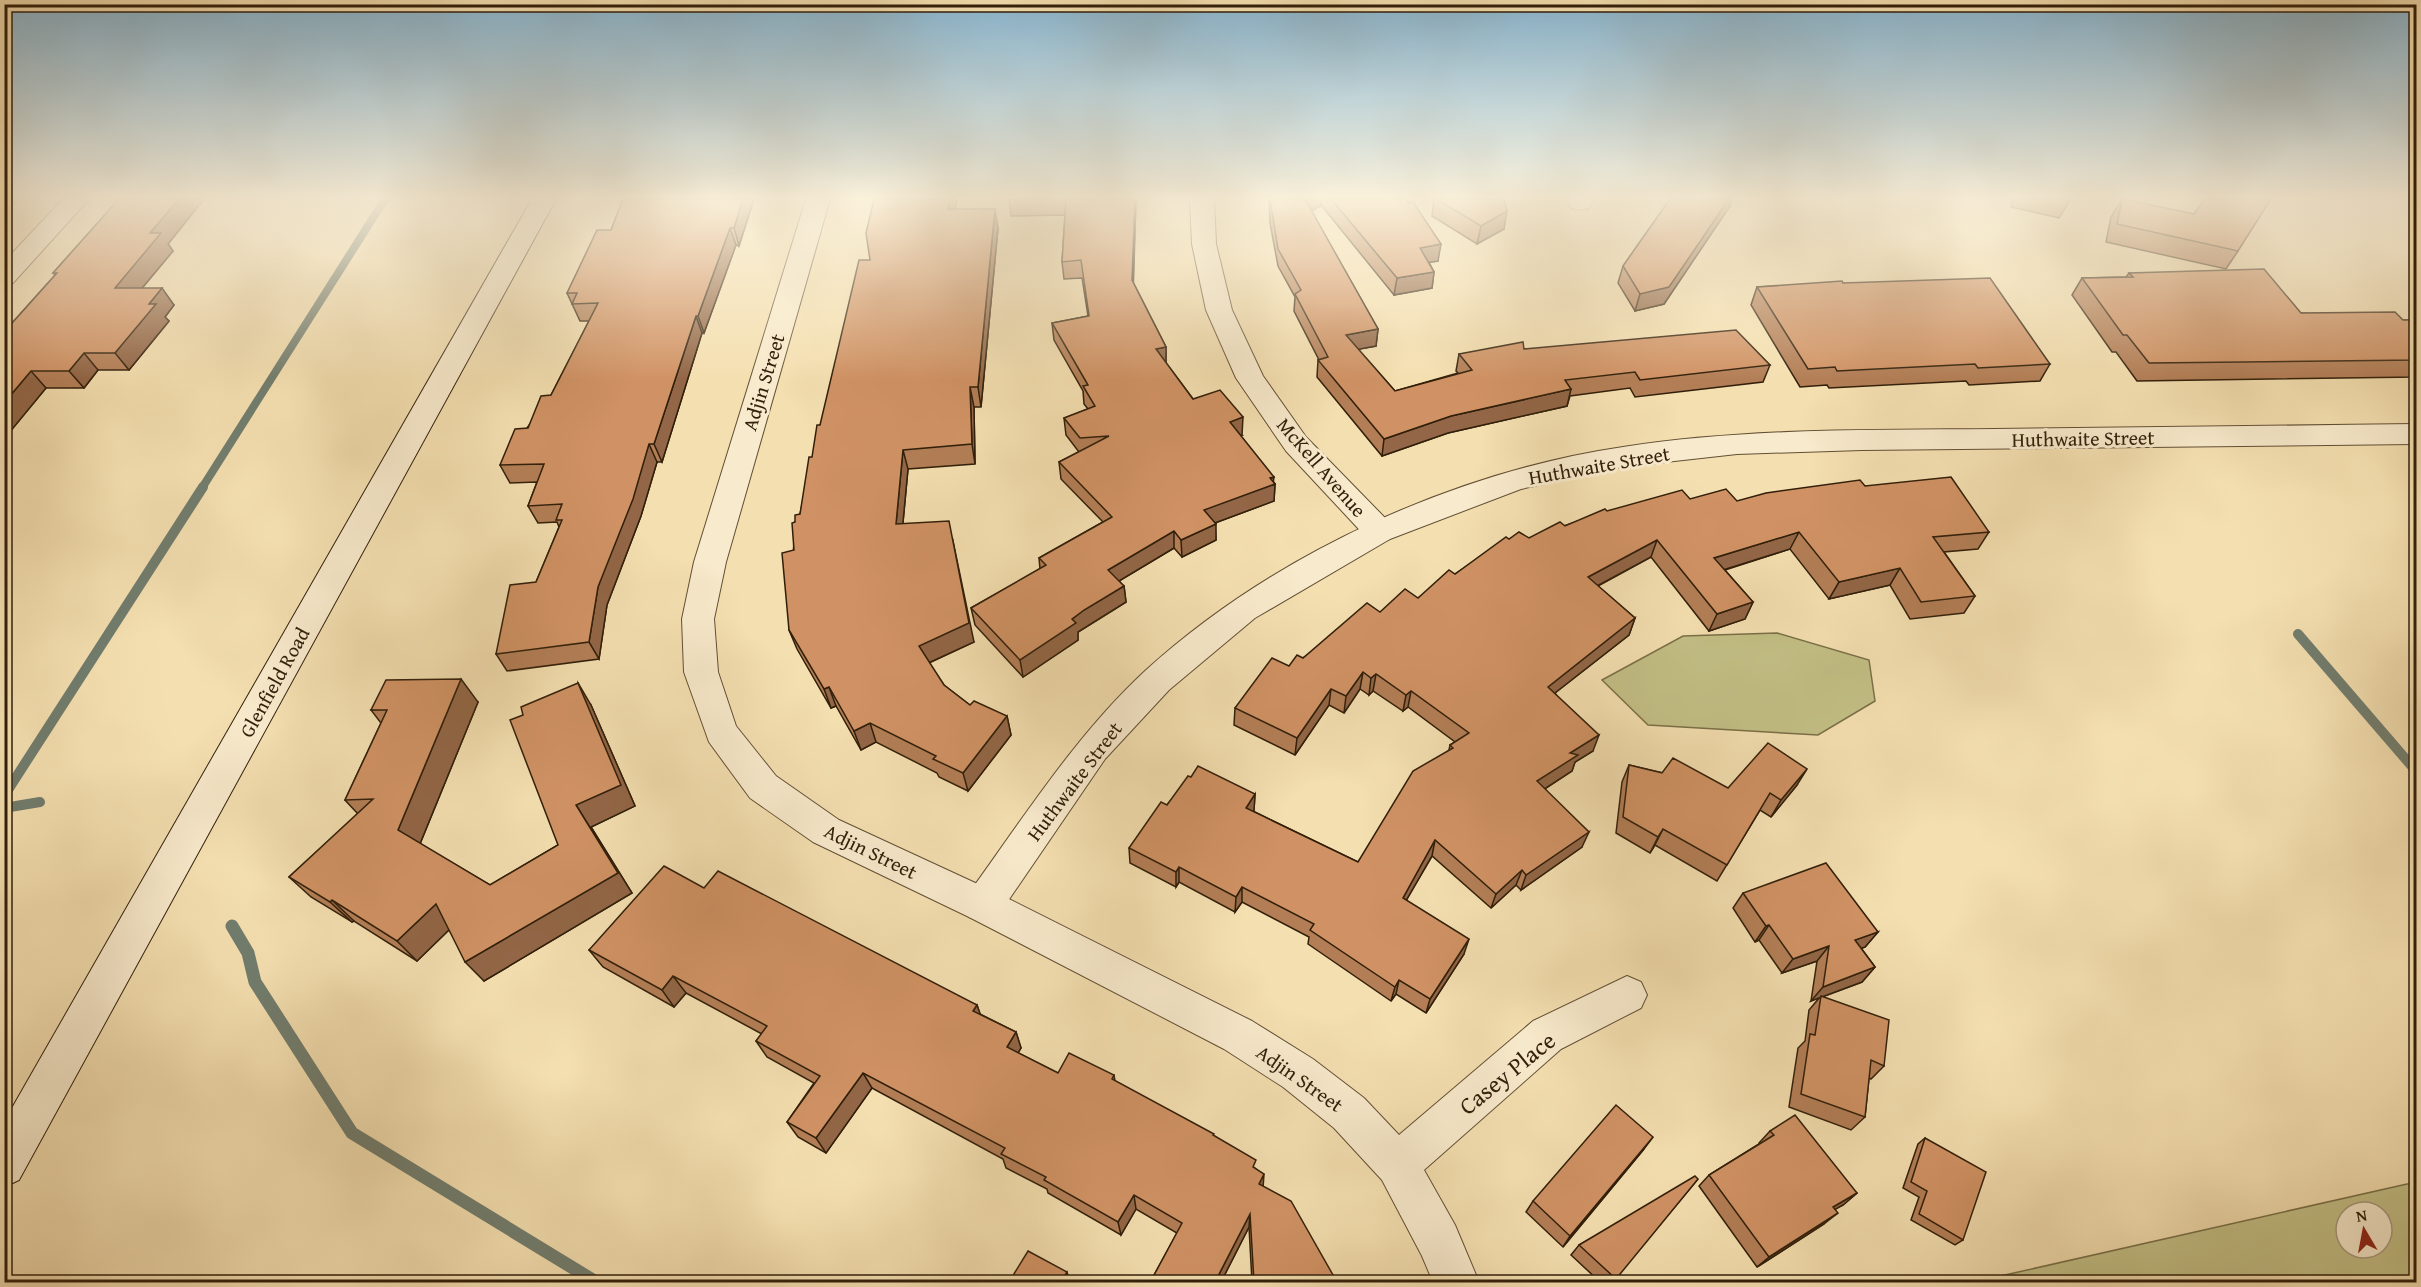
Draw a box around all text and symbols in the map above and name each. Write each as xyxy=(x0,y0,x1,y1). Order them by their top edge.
street label: Adjin Street xyxy=(735,330,791,434)
street label: McKell Avenue xyxy=(1271,411,1373,523)
street label: Huthwaite Street xyxy=(2011,422,2155,454)
street label: Huthwaite Street xyxy=(1526,438,1672,492)
street label: Glenfield Road xyxy=(232,621,316,742)
street label: Huthwaite Street xyxy=(1019,715,1129,847)
street label: Adjin Street xyxy=(820,816,922,886)
street label: Casey Place xyxy=(1451,1023,1563,1123)
street label: Adjin Street xyxy=(1251,1037,1349,1119)
north arrow xyxy=(2334,1200,2394,1260)
text: N xyxy=(2354,1202,2369,1228)

